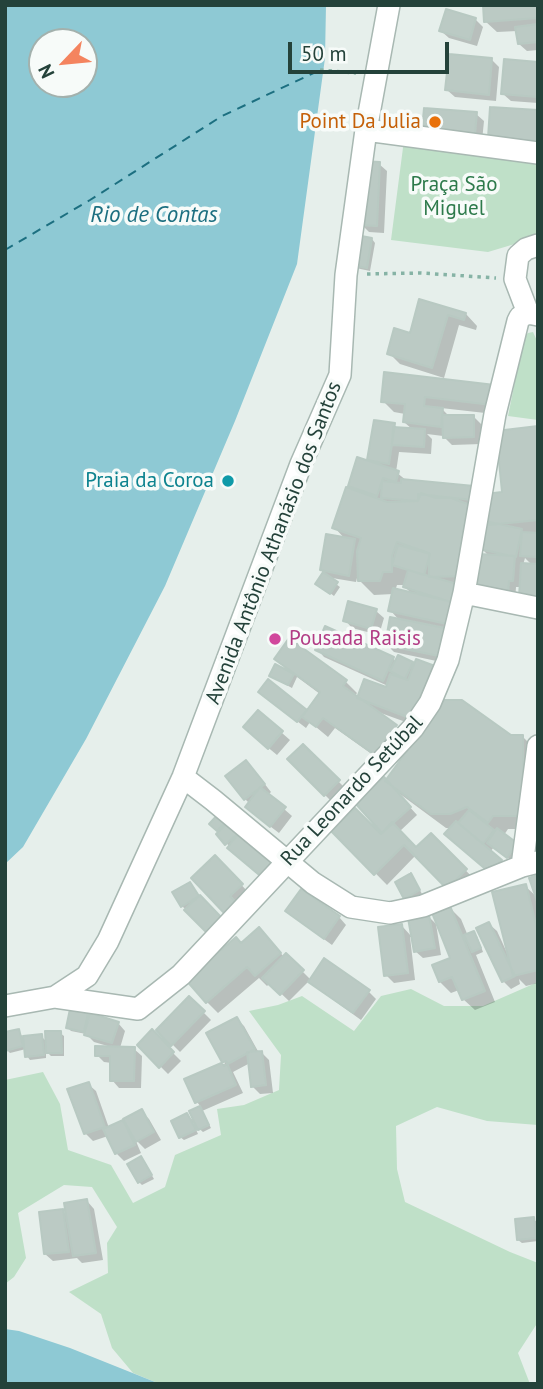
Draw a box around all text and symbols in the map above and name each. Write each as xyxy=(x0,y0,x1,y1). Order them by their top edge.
north arrow xyxy=(28,28,98,98)
scale bar xyxy=(291,28,452,72)
text: 50 m xyxy=(301,40,347,67)
text: N xyxy=(32,60,59,82)
place label: Point Da Julia xyxy=(300,109,421,135)
marker: Point Da Julia xyxy=(427,114,443,130)
park label: Praça São Miguel xyxy=(411,172,497,222)
water label: Rio de Contas xyxy=(90,201,218,229)
street label: Avenida Antônio Athanásio dos Santos xyxy=(201,378,347,708)
place label: Praia da Coroa xyxy=(85,468,214,494)
marker: Praia da Coroa xyxy=(220,473,236,489)
place label: Pousada Raisis xyxy=(289,626,421,652)
marker: Pousada Raisis xyxy=(267,631,283,647)
street label: Rua Leonardo Setúbal xyxy=(276,711,428,871)

